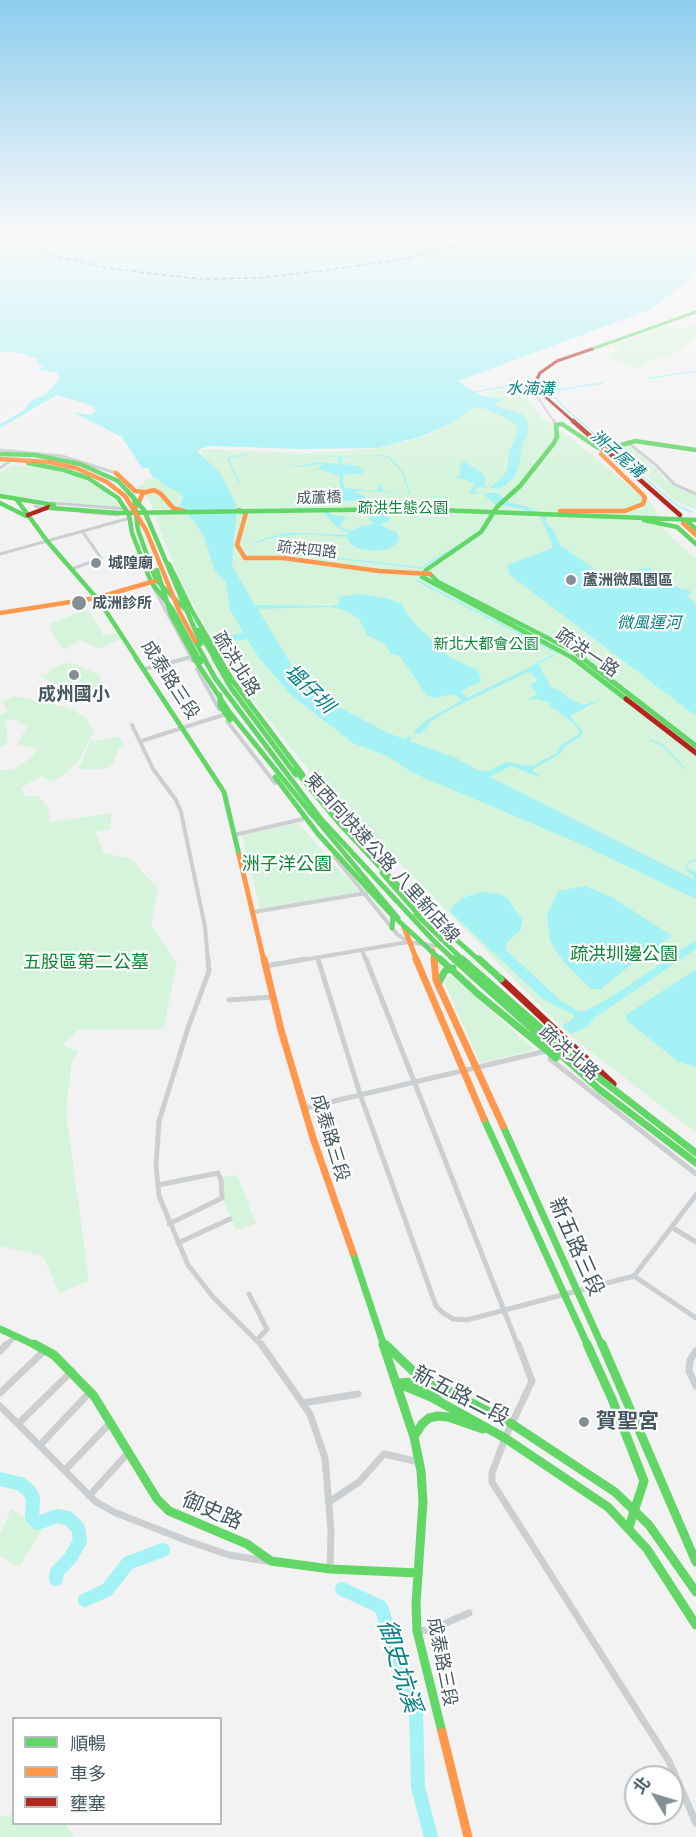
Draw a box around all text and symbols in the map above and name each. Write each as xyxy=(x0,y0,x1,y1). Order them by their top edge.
water label: 水湳溝 xyxy=(506,379,554,399)
water label: 洲子尾溝 xyxy=(587,426,647,482)
street label: 成蘆橋 xyxy=(296,489,342,507)
park label: 疏洪生態公園 xyxy=(358,499,448,517)
street label: 疏洪四路 xyxy=(276,538,338,562)
place label: 城隍廟 xyxy=(108,554,153,572)
marker: 城隍廟 xyxy=(89,556,103,570)
place label: 蘆洲微風園區 xyxy=(583,571,673,589)
marker: 蘆洲微風園區 xyxy=(564,573,578,587)
marker: 成洲診所 xyxy=(70,594,88,612)
place label: 成洲診所 xyxy=(92,594,152,612)
water label: 微風運河 xyxy=(617,613,681,633)
street label: 疏洪一路 xyxy=(551,624,623,682)
street label: 疏洪北路 xyxy=(208,628,264,700)
park label: 新北大都會公園 xyxy=(434,635,538,653)
street label: 成泰路三段 xyxy=(136,636,204,724)
water label: 塭仔圳 xyxy=(279,660,339,718)
marker: 成州國小 xyxy=(67,668,81,682)
place label: 成州國小 xyxy=(38,684,110,706)
street label: 東西向快速公路 八里新店線 xyxy=(300,769,464,947)
park label: 洲子洋公園 xyxy=(242,854,332,876)
park label: 疏洪圳邊公園 xyxy=(570,944,678,966)
park label: 五股區第二公墓 xyxy=(23,952,149,974)
street label: 疏洪北路 xyxy=(535,1021,603,1085)
street label: 成泰路三段 xyxy=(307,1092,353,1184)
street label: 新五路三段 xyxy=(543,1194,609,1300)
street label: 新五路二段 xyxy=(409,1361,513,1431)
place label: 賀聖宮 xyxy=(596,1409,659,1435)
marker: 賀聖宮 xyxy=(577,1415,591,1429)
street label: 御史路 xyxy=(178,1487,246,1535)
water label: 御史坑溪 xyxy=(371,1616,427,1716)
street label: 成泰路三段 xyxy=(423,1616,461,1708)
legend xyxy=(12,1717,222,1825)
text: 順暢 xyxy=(70,1732,106,1755)
text: 車多 xyxy=(70,1762,106,1785)
north arrow xyxy=(624,1765,684,1825)
text: 北 xyxy=(629,1773,654,1798)
text: 壅塞 xyxy=(70,1792,106,1815)

